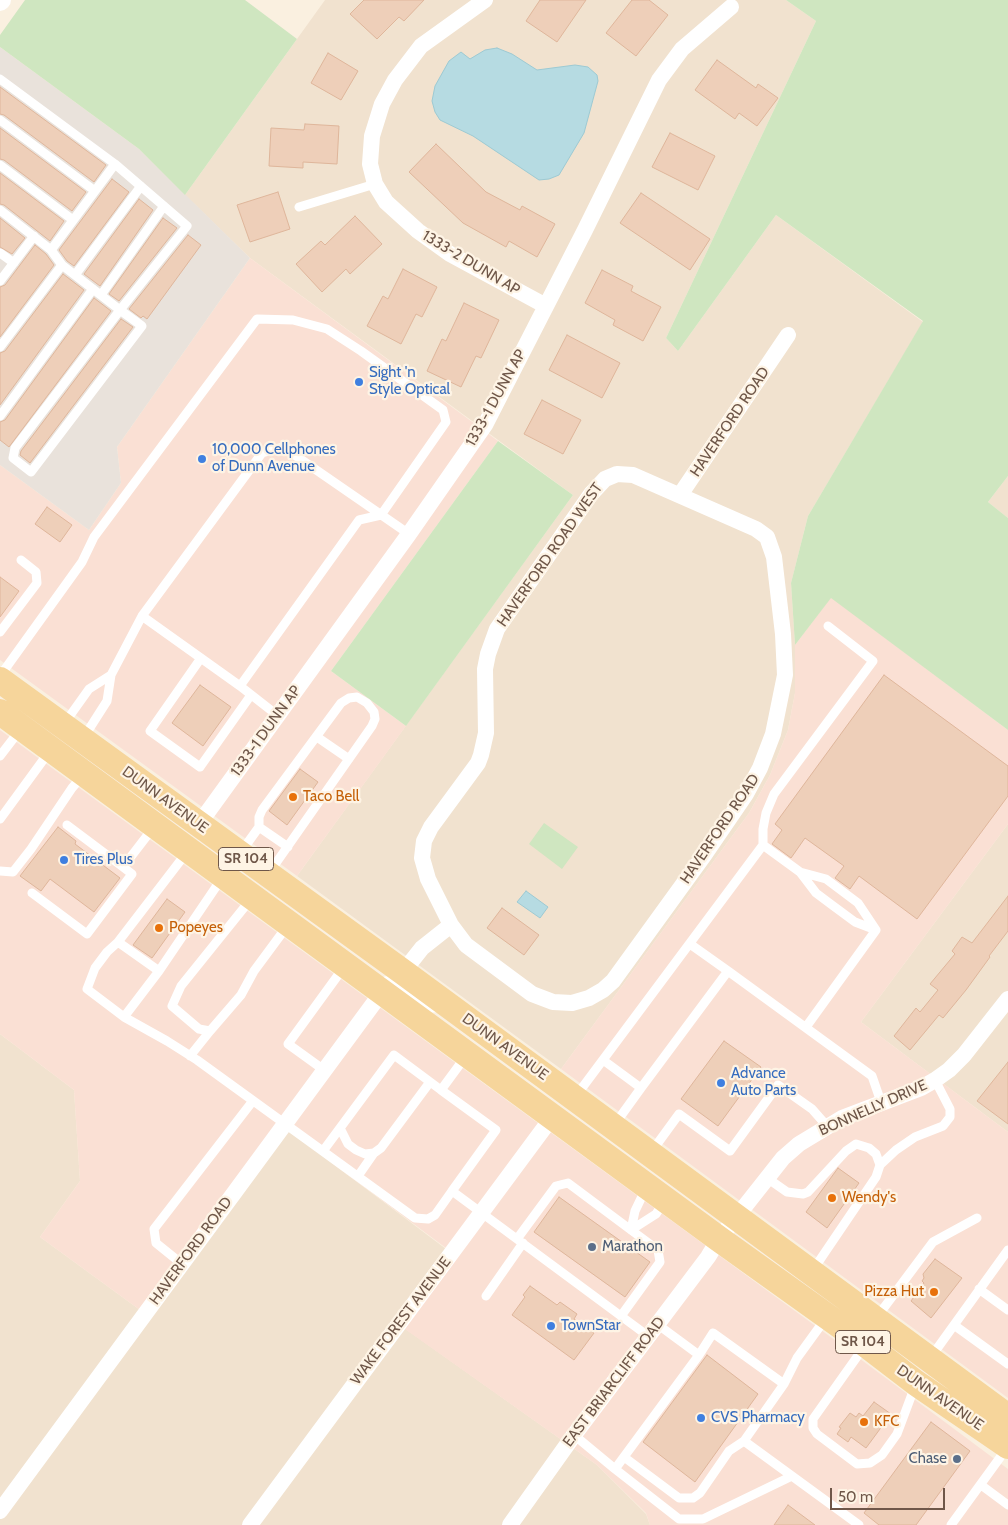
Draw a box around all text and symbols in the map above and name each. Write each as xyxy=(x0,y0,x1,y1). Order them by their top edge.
street label: 1333-2 DUNN AP xyxy=(419,227,523,299)
street label: 1333-1 DUNN AP xyxy=(462,347,530,449)
place label: Sight 'n Style Optical xyxy=(369,364,450,399)
street label: HAVERFORD ROAD xyxy=(687,364,773,480)
marker: Sight 'n Style Optical xyxy=(353,376,365,388)
place label: 10,000 Cellphones of Dunn Avenue xyxy=(212,441,336,476)
marker: 10,000 Cellphones of Dunn Avenue xyxy=(196,453,208,465)
street label: HAVERFORD ROAD WEST xyxy=(493,480,607,630)
street label: 1333-1 DUNN AP xyxy=(227,682,305,780)
street label: DUNN AVENUE xyxy=(118,763,212,837)
street label: HAVERFORD ROAD xyxy=(677,771,763,887)
place label: Taco Bell xyxy=(303,788,359,806)
marker: Taco Bell xyxy=(287,791,299,803)
road number: SR 104 xyxy=(218,848,274,871)
place label: Tires Plus xyxy=(74,851,133,869)
marker: Tires Plus xyxy=(58,854,70,866)
place label: Popeyes xyxy=(169,919,223,937)
marker: Popeyes xyxy=(153,922,165,934)
street label: DUNN AVENUE xyxy=(458,1010,552,1084)
place label: Advance Auto Parts xyxy=(731,1065,796,1100)
street label: BONNELLY DRIVE xyxy=(816,1076,930,1140)
marker: Advance Auto Parts xyxy=(715,1077,727,1089)
place label: Wendy's xyxy=(842,1189,896,1207)
marker: Wendy's xyxy=(826,1192,838,1204)
street label: HAVERFORD ROAD xyxy=(146,1194,236,1308)
place label: Marathon xyxy=(602,1238,663,1256)
marker: Marathon xyxy=(586,1241,598,1253)
street label: WAKE FOREST AVENUE xyxy=(347,1253,455,1389)
place label: Pizza Hut xyxy=(864,1283,924,1301)
marker: Pizza Hut xyxy=(928,1286,940,1298)
street label: EAST BRIARCLIFF ROAD xyxy=(559,1313,669,1451)
place label: TownStar xyxy=(561,1317,621,1335)
marker: TownStar xyxy=(545,1320,557,1332)
road number: SR 104 xyxy=(836,1330,890,1354)
street label: DUNN AVENUE xyxy=(893,1361,987,1435)
place label: CVS Pharmacy xyxy=(711,1409,805,1427)
marker: CVS Pharmacy xyxy=(695,1412,707,1424)
place label: KFC xyxy=(874,1413,899,1431)
marker: KFC xyxy=(858,1416,870,1428)
place label: Chase xyxy=(909,1450,947,1468)
marker: Chase xyxy=(951,1453,963,1465)
scale bar xyxy=(833,1478,948,1510)
text: 50 m xyxy=(838,1488,873,1506)

